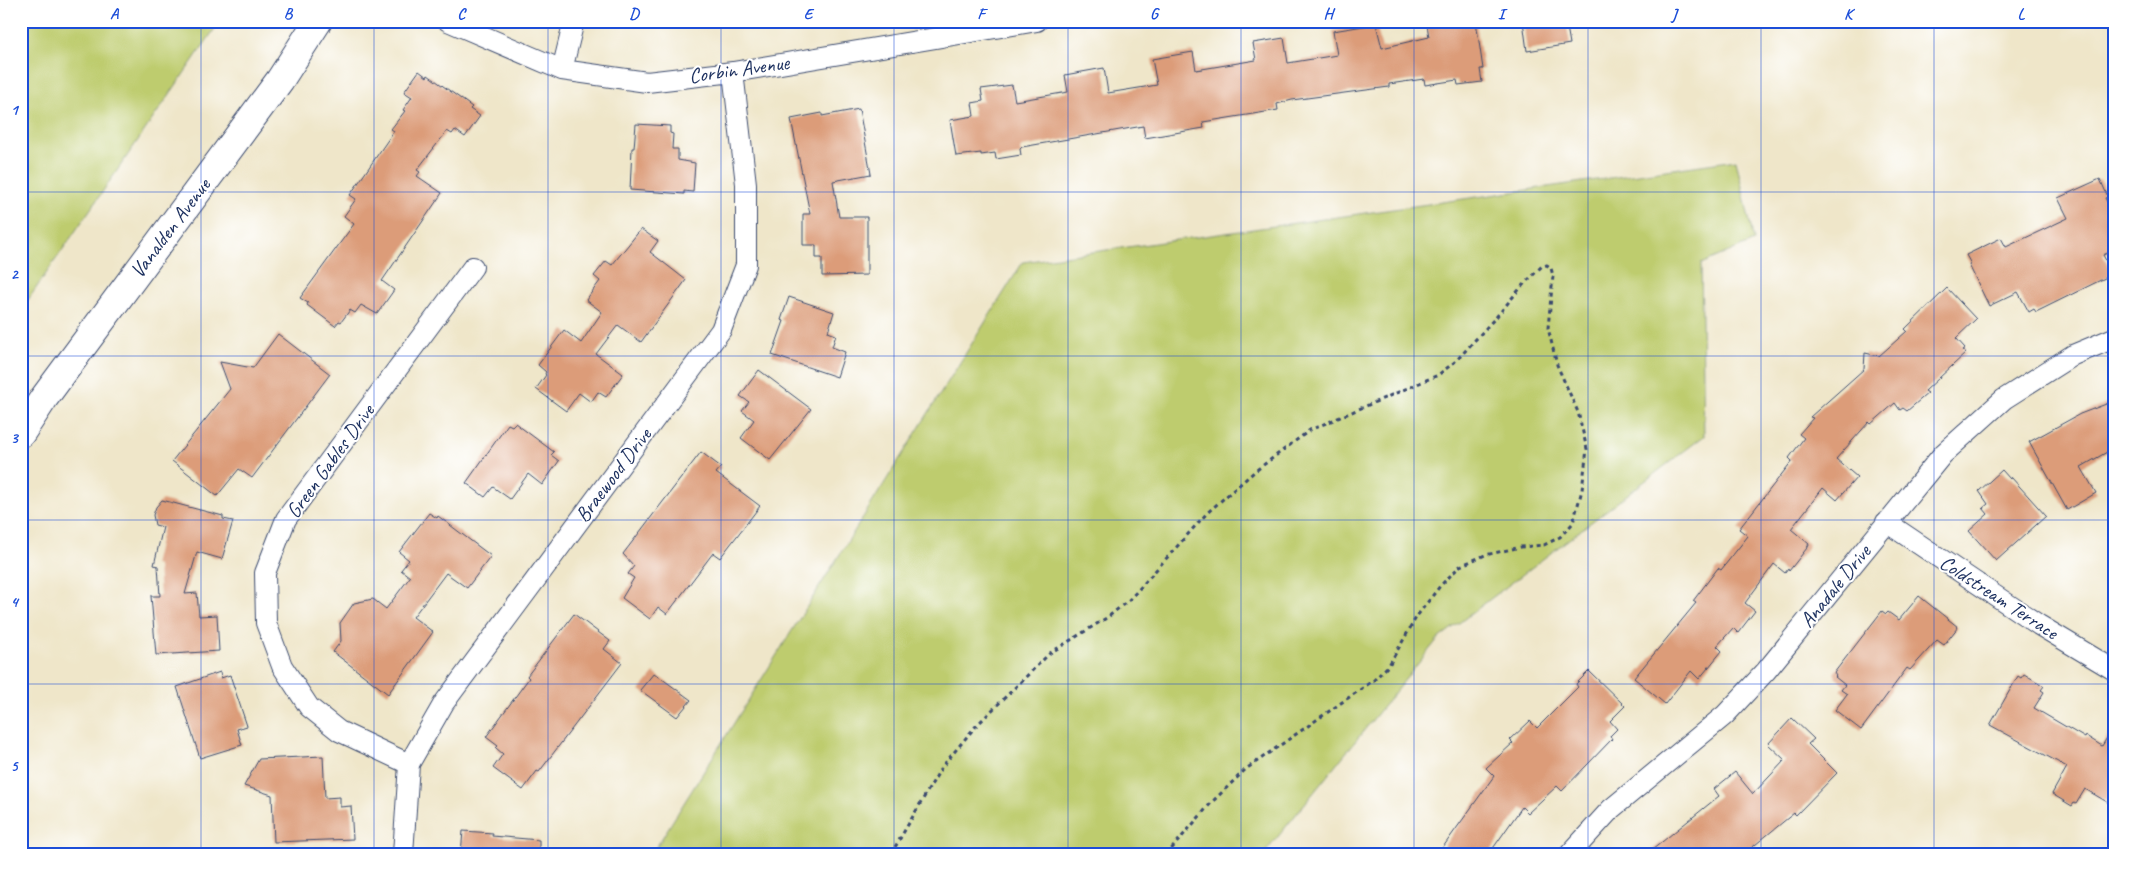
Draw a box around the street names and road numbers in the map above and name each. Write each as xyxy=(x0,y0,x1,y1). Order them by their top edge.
street label: Corbin Avenue xyxy=(687,49,792,89)
street label: Vanalden Avenue xyxy=(124,172,217,283)
street label: Green Gables Drive xyxy=(280,398,381,523)
street label: Braewood Drive xyxy=(569,422,657,527)
street label: Anadale Drive xyxy=(1794,539,1877,633)
street label: Coldstream Terrace xyxy=(1935,549,2064,646)

